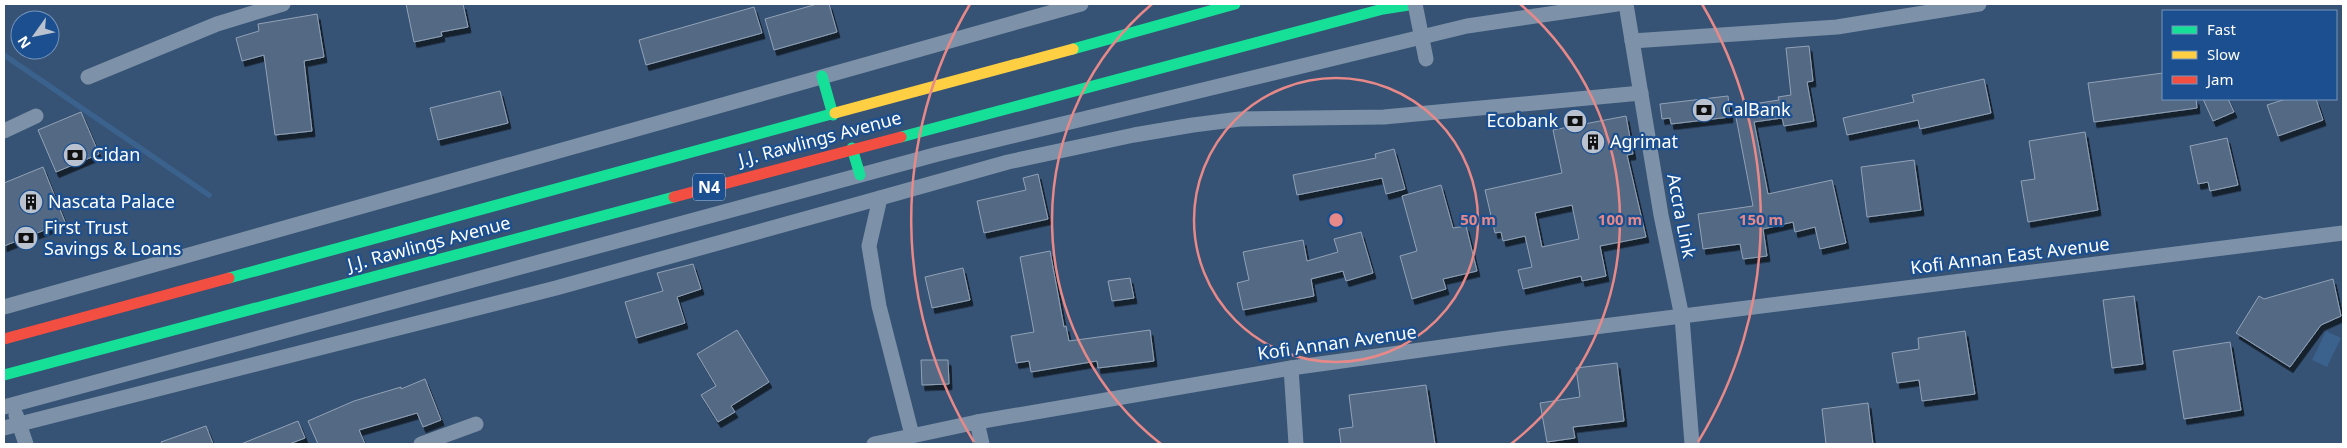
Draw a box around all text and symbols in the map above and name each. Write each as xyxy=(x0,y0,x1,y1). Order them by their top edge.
north arrow xyxy=(10,10,60,60)
legend xyxy=(2162,10,2337,100)
text: Fast xyxy=(2207,19,2236,39)
text: N xyxy=(13,32,35,52)
text: Slow xyxy=(2207,44,2240,64)
text: Jam xyxy=(2205,69,2234,89)
bank icon: CalBank xyxy=(1691,97,1717,123)
place label: CalBank xyxy=(1722,97,1791,121)
street label: J.J. Rawlings Avenue xyxy=(734,105,904,172)
place label: Ecobank xyxy=(1487,108,1558,132)
bank icon: Ecobank xyxy=(1562,108,1588,134)
building icon: Agrimat xyxy=(1580,129,1606,155)
place label: Agrimat xyxy=(1610,129,1679,153)
bank icon: Cidan xyxy=(62,142,88,168)
place label: Cidan xyxy=(92,142,140,166)
street label: Accra Link xyxy=(1662,172,1702,260)
road number: N4 xyxy=(693,173,725,200)
building icon: Nascata Palace xyxy=(18,189,44,215)
place label: Nascata Palace xyxy=(48,189,175,213)
text: 50 m xyxy=(1460,209,1496,229)
text: 100 m xyxy=(1598,209,1642,229)
text: 150 m xyxy=(1739,209,1783,229)
street label: J.J. Rawlings Avenue xyxy=(343,210,513,277)
centre of rings xyxy=(1327,211,1345,229)
place label: First Trust Savings & Loans xyxy=(44,215,181,260)
bank icon: First Trust Savings & Loans xyxy=(13,225,39,251)
street label: Kofi Annan East Avenue xyxy=(1909,231,2111,279)
street label: Kofi Annan Avenue xyxy=(1256,319,1418,365)

